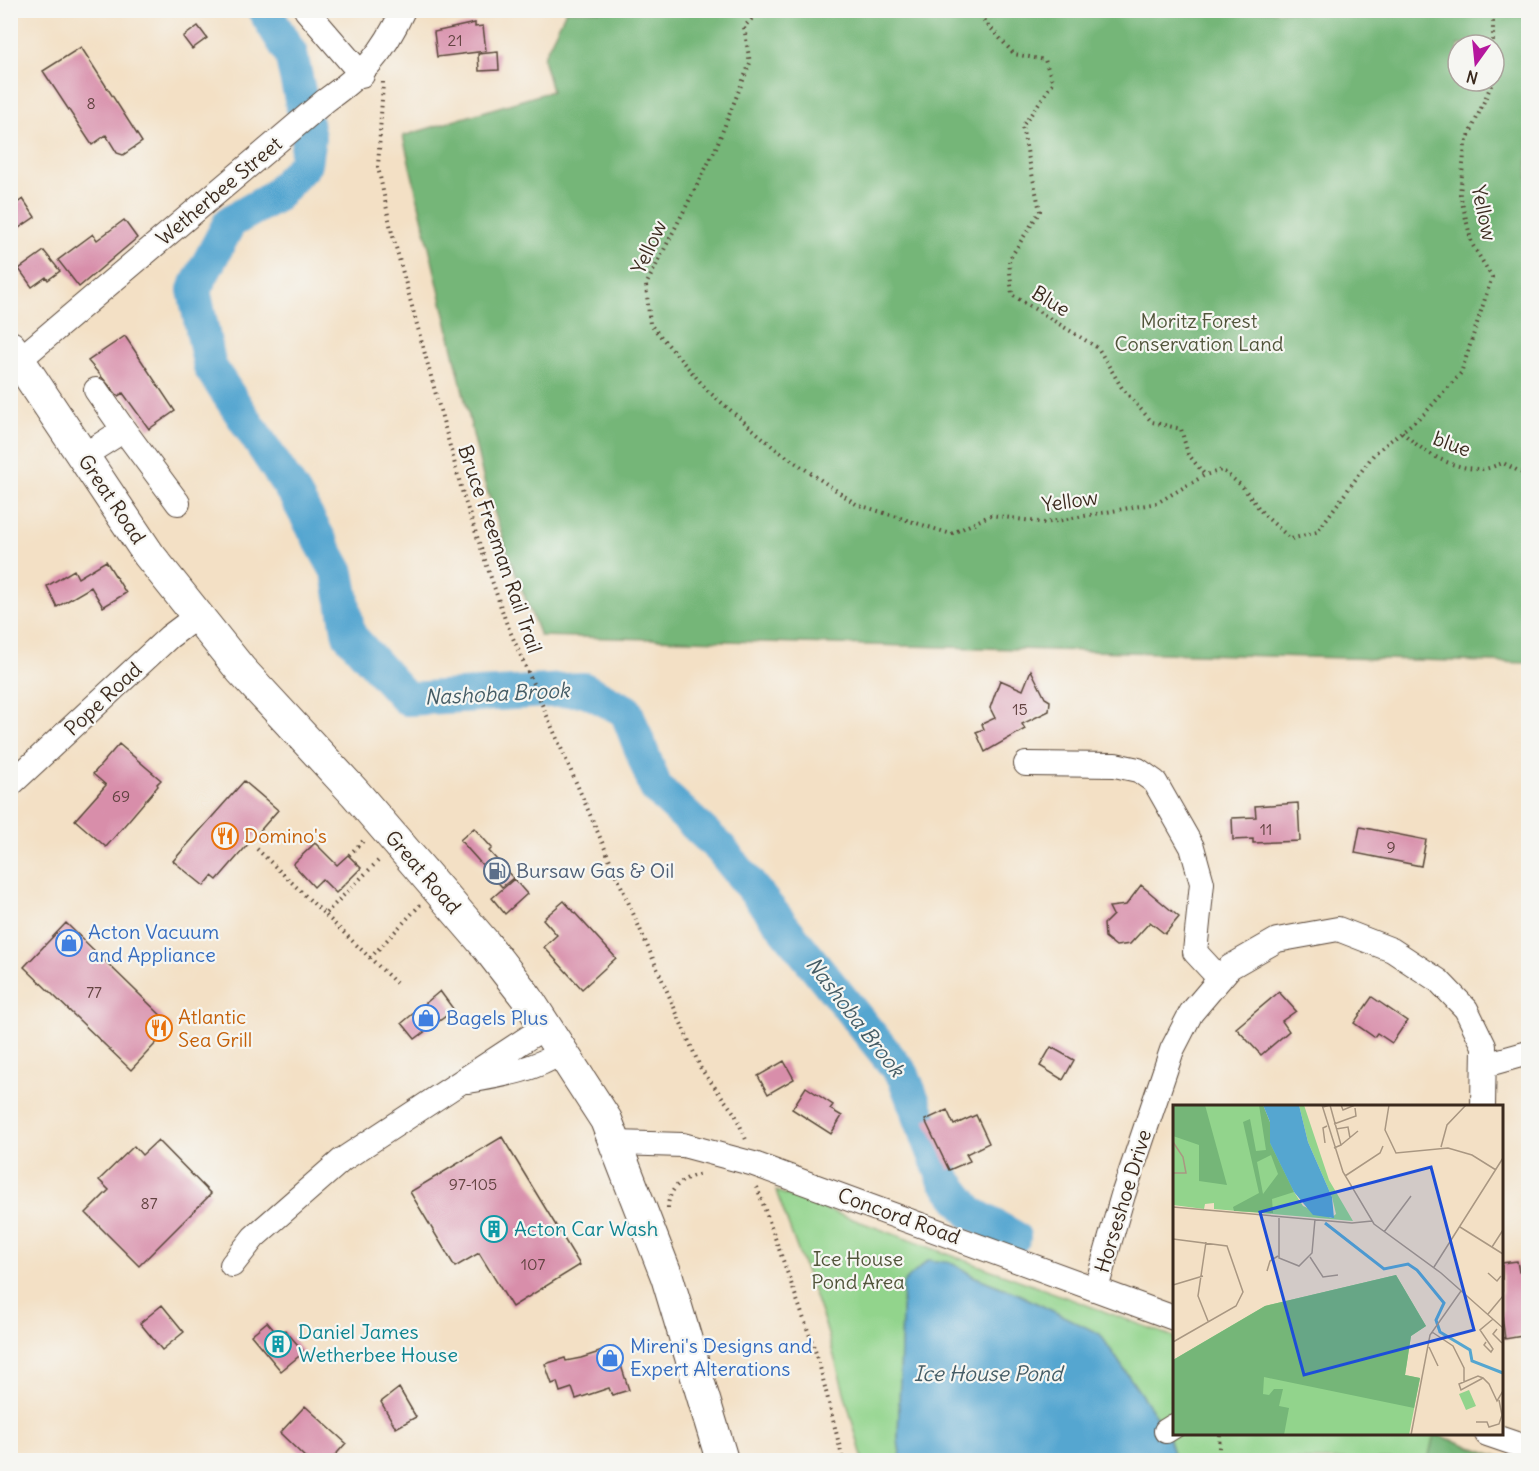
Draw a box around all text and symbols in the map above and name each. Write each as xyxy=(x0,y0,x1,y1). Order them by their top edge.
house number: 21 xyxy=(447,30,463,50)
north arrow xyxy=(1446,33,1506,93)
text: N xyxy=(1464,66,1480,89)
house number: 8 xyxy=(86,93,96,113)
street label: Wetherbee Street xyxy=(151,131,287,250)
street label: Yellow xyxy=(1466,183,1503,243)
street label: Yellow xyxy=(625,216,672,278)
street label: Blue xyxy=(1028,280,1075,322)
park label: Moritz Forest Conservation Land xyxy=(1114,308,1284,356)
street label: blue xyxy=(1430,425,1474,462)
street label: Bruce Freeman Rail Trail xyxy=(453,442,548,656)
street label: Great Road xyxy=(73,449,152,548)
street label: Yellow xyxy=(1040,484,1100,517)
street label: Pope Road xyxy=(59,656,147,741)
water label: Nashoba Brook xyxy=(424,676,571,711)
house number: 15 xyxy=(1012,699,1028,719)
house number: 69 xyxy=(112,786,130,806)
house number: 11 xyxy=(1260,819,1272,839)
restaurant icon: Domino's xyxy=(210,821,240,851)
place label: Domino's xyxy=(244,823,327,848)
street label: Great Road xyxy=(380,825,467,919)
house number: 9 xyxy=(1386,837,1396,857)
fuel station icon: Bursaw Gas & Oil xyxy=(482,856,512,886)
place label: Bursaw Gas & Oil xyxy=(516,858,674,883)
place label: Acton Vacuum and Appliance xyxy=(88,919,219,967)
shop icon: Acton Vacuum and Appliance xyxy=(54,928,84,958)
water label: Nashoba Brook xyxy=(800,951,911,1083)
house number: 77 xyxy=(86,982,102,1002)
shop icon: Bagels Plus xyxy=(411,1003,441,1033)
place label: Atlantic Sea Grill xyxy=(178,1004,252,1052)
place label: Bagels Plus xyxy=(446,1005,548,1030)
restaurant icon: Atlantic Sea Grill xyxy=(144,1013,174,1043)
inset map xyxy=(1173,1105,1503,1435)
street label: Horseshoe Drive xyxy=(1089,1126,1156,1275)
house number: 97-105 xyxy=(449,1174,497,1194)
street label: Concord Road xyxy=(835,1182,964,1249)
house number: 87 xyxy=(140,1193,158,1213)
building icon: Acton Car Wash xyxy=(479,1214,509,1244)
place label: Acton Car Wash xyxy=(514,1216,658,1241)
park label: Ice House Pond Area xyxy=(811,1246,905,1294)
house number: 107 xyxy=(521,1254,545,1274)
place label: Daniel James Wetherbee House xyxy=(298,1319,458,1367)
building icon: Daniel James Wetherbee House xyxy=(263,1329,293,1359)
place label: Mireni's Designs and Expert Alterations xyxy=(630,1333,813,1381)
shop icon: Mireni's Designs and Expert Alterations xyxy=(595,1343,625,1373)
water label: Ice House Pond xyxy=(914,1360,1065,1387)

